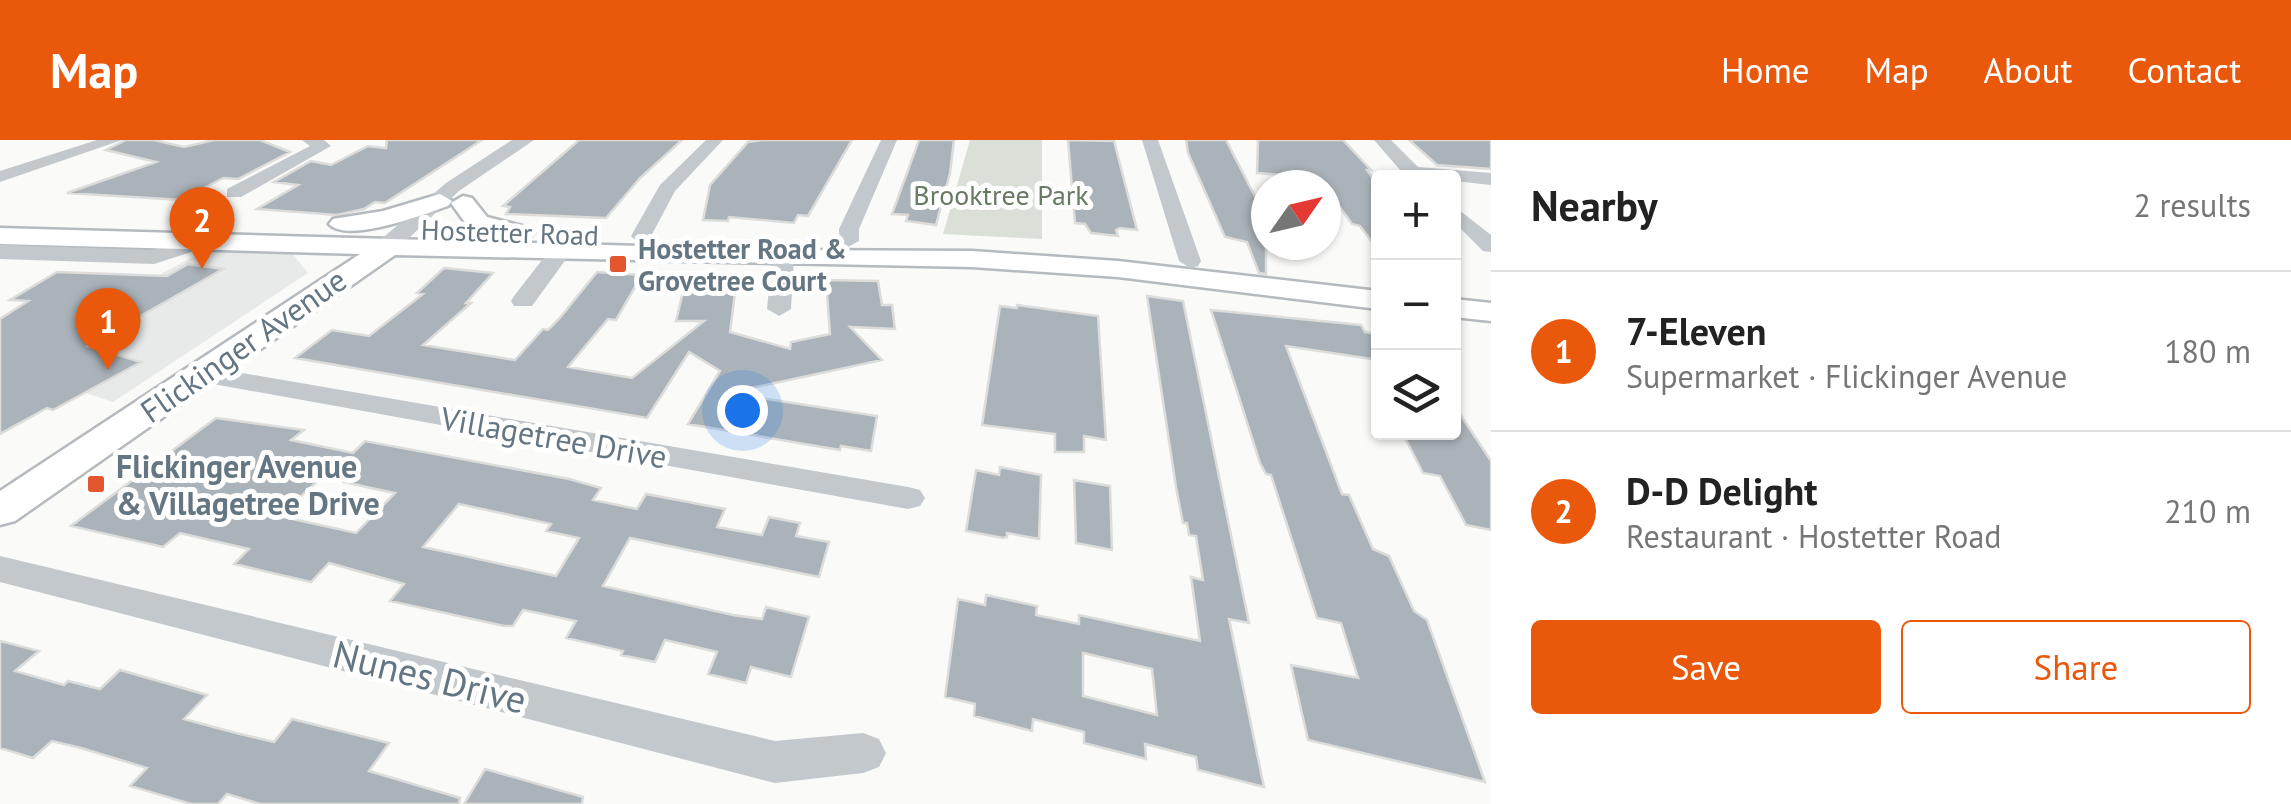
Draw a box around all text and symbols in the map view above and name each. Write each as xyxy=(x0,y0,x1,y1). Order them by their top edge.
text: Map xyxy=(50,39,138,101)
text: Home xyxy=(1721,47,1810,93)
text: Map xyxy=(1865,47,1929,93)
text: About xyxy=(1984,47,2072,93)
text: Contact xyxy=(2127,47,2241,93)
north arrow xyxy=(1251,170,1341,260)
map controls xyxy=(1371,170,1461,440)
button: + xyxy=(1371,170,1461,260)
park label: Brooktree Park xyxy=(913,176,1089,213)
text: Nearby xyxy=(1531,178,1658,233)
text: 2 results xyxy=(2133,184,2251,226)
pin: 2 xyxy=(170,186,234,269)
street label: Hostetter Road xyxy=(420,210,600,254)
place label: Hostetter Road & Grovetree Court xyxy=(638,230,847,299)
marker: Hostetter Road & Grovetree Court xyxy=(607,253,629,275)
street label: Flickinger Avenue xyxy=(132,258,354,432)
button: − xyxy=(1371,260,1461,350)
pin: 1 xyxy=(76,288,140,370)
text: 7-Eleven xyxy=(1626,306,1766,355)
text: 1 xyxy=(1554,330,1573,372)
text: 180 m xyxy=(2164,330,2251,372)
button: layers xyxy=(1371,350,1461,440)
text: Supermarket · Flickinger Avenue xyxy=(1626,355,2067,397)
your location xyxy=(717,385,768,436)
street label: Villagetree Drive xyxy=(437,396,670,478)
place label: Flickinger Avenue & Villagetree Drive xyxy=(116,445,380,524)
text: D-D Delight xyxy=(1626,466,1818,515)
marker: Flickinger Avenue & Villagetree Drive xyxy=(85,473,107,495)
text: 2 xyxy=(1554,490,1573,532)
text: 210 m xyxy=(2164,490,2251,532)
text: Restaurant · Hostetter Road xyxy=(1626,515,2002,557)
button: Save xyxy=(1531,620,1881,714)
button: Share xyxy=(1901,620,2251,714)
street label: Nunes Drive xyxy=(328,628,532,724)

